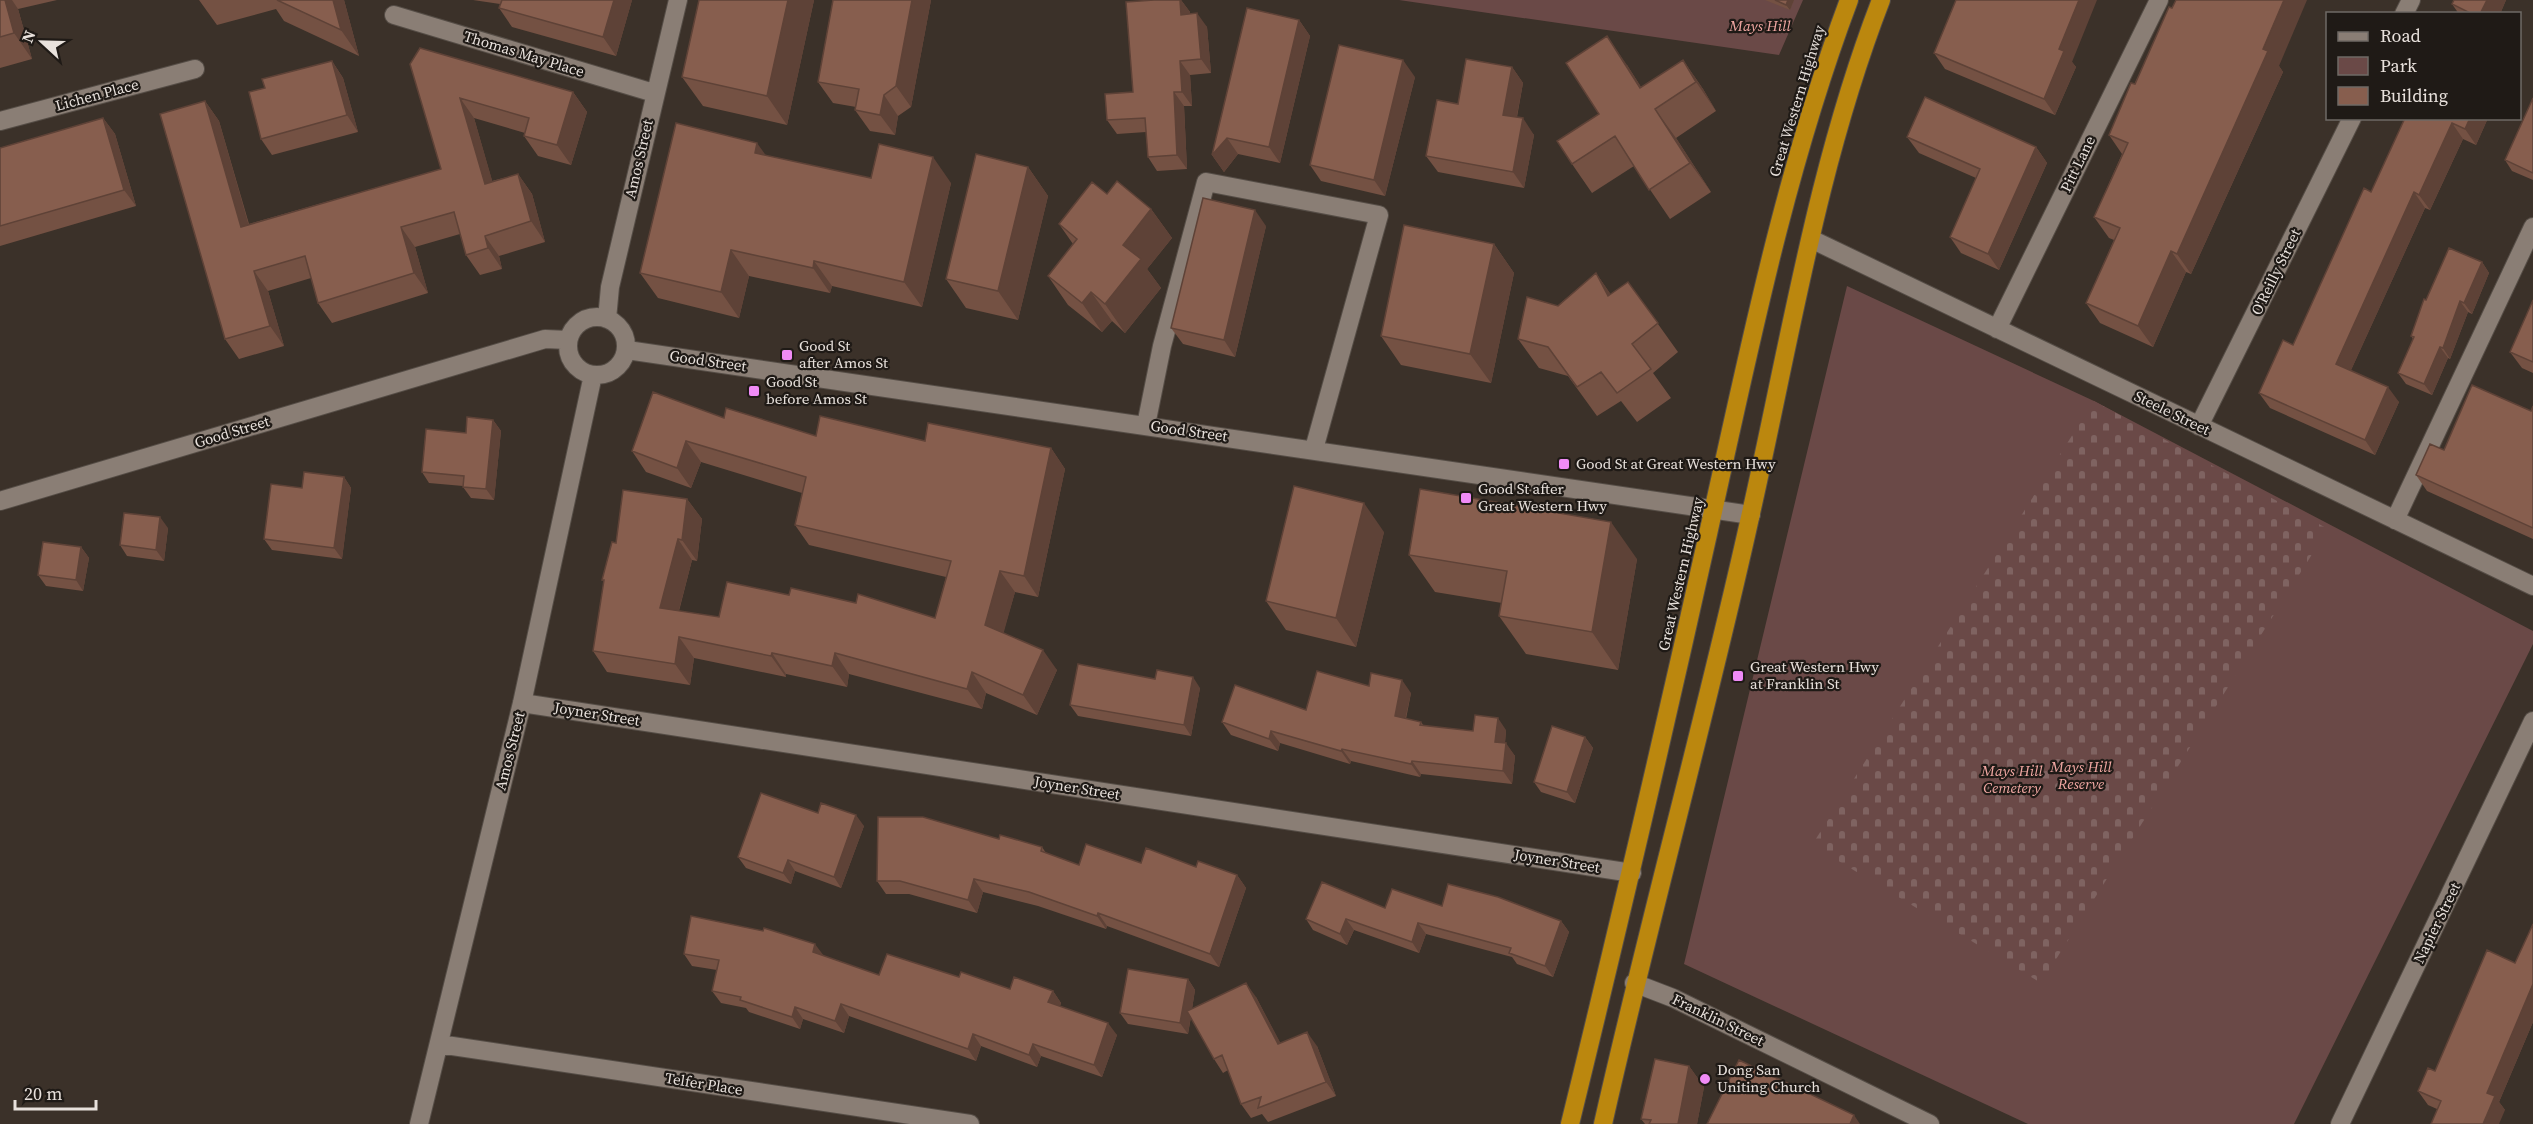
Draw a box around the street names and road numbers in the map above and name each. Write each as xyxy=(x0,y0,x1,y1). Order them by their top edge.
street label: Great Western Highway xyxy=(1763,22,1830,179)
street label: Thomas May Place xyxy=(461,25,587,82)
street label: Lichen Place xyxy=(53,73,141,116)
street label: Amos Street xyxy=(619,117,658,200)
street label: Pitt Lane xyxy=(2055,132,2100,195)
street label: O'Reilly Street xyxy=(2246,225,2306,318)
street label: Good Street xyxy=(668,345,748,376)
street label: Steele Street xyxy=(2131,385,2214,440)
street label: Good Street xyxy=(192,410,272,453)
street label: Good Street xyxy=(1149,415,1229,446)
street label: Great Western Highway xyxy=(1653,495,1709,653)
street label: Joyner Street xyxy=(552,696,642,731)
street label: Amos Street xyxy=(490,709,529,792)
street label: Joyner Street xyxy=(1032,770,1122,805)
street label: Joyner Street xyxy=(1512,843,1602,878)
street label: Napier Street xyxy=(2408,879,2465,967)
street label: Franklin Street xyxy=(1669,988,1768,1051)
street label: Telfer Place xyxy=(664,1067,745,1100)

